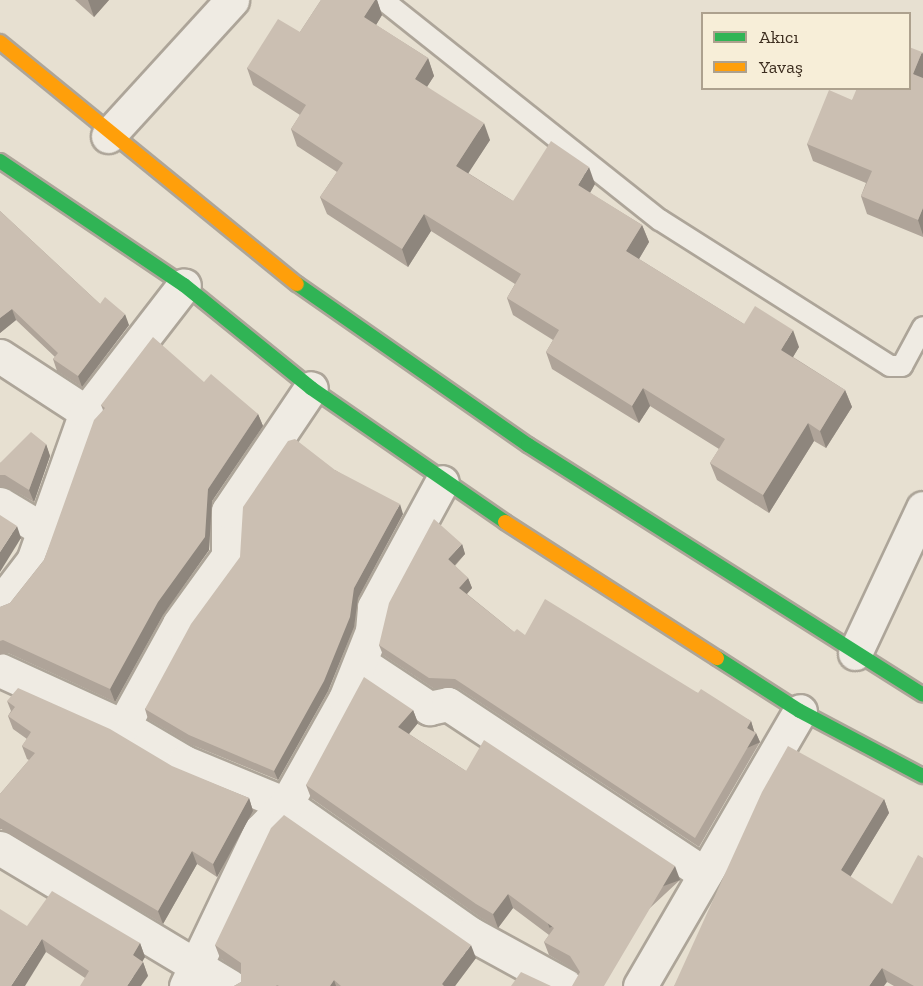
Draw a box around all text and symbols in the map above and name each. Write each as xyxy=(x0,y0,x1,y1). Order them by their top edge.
legend xyxy=(701,12,911,90)
text: Akıcı xyxy=(759,26,798,48)
text: Yavaş xyxy=(759,56,803,78)

